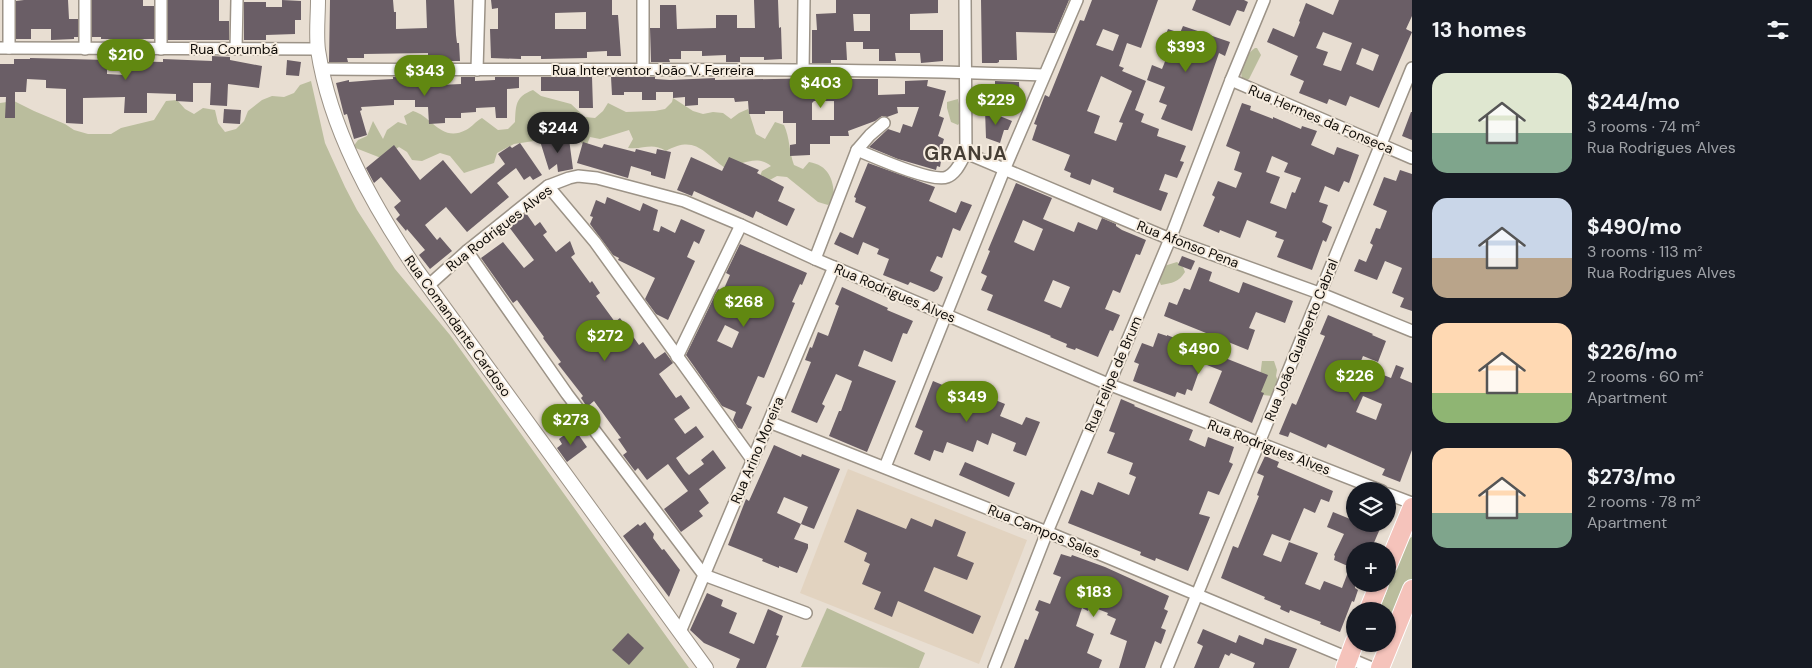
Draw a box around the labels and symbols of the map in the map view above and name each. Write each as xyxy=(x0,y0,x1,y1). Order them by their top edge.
pin: $393 xyxy=(1156,30,1216,73)
pin: $210 xyxy=(96,38,156,81)
street label: Rua Corumbá xyxy=(190,40,278,58)
pin: $343 xyxy=(395,54,455,97)
street label: Rua Interventor João V. Ferreira xyxy=(552,61,754,79)
pin: $403 xyxy=(791,66,851,109)
street label: Rua Hermes da Fonseca xyxy=(1246,80,1396,158)
pin: $229 xyxy=(966,84,1026,126)
pin: $244 xyxy=(528,112,588,154)
district label: GRANJA xyxy=(924,141,1008,166)
street label: Rua Rodrigues Alves xyxy=(442,181,556,275)
street label: Rua Afonso Pena xyxy=(1134,216,1242,272)
street label: Rua Comandante Cardoso xyxy=(401,252,515,400)
street label: Rua João Gualberto Cabral xyxy=(1260,256,1342,424)
street label: Rua Rodrigues Alves xyxy=(832,259,958,327)
pin: $268 xyxy=(714,286,774,328)
street label: Rua Felipe de Brum xyxy=(1080,313,1146,435)
pin: $272 xyxy=(575,320,635,362)
pin: $490 xyxy=(1169,332,1229,375)
pin: $226 xyxy=(1325,360,1385,402)
pin: $349 xyxy=(937,380,997,423)
street label: Rua Arino Moreira xyxy=(726,394,788,506)
pin: $273 xyxy=(541,404,601,446)
street label: Rua Rodrigues Alves xyxy=(1205,415,1333,479)
street label: Rua Campos Sales xyxy=(985,500,1103,562)
pin: $183 xyxy=(1064,576,1124,618)

